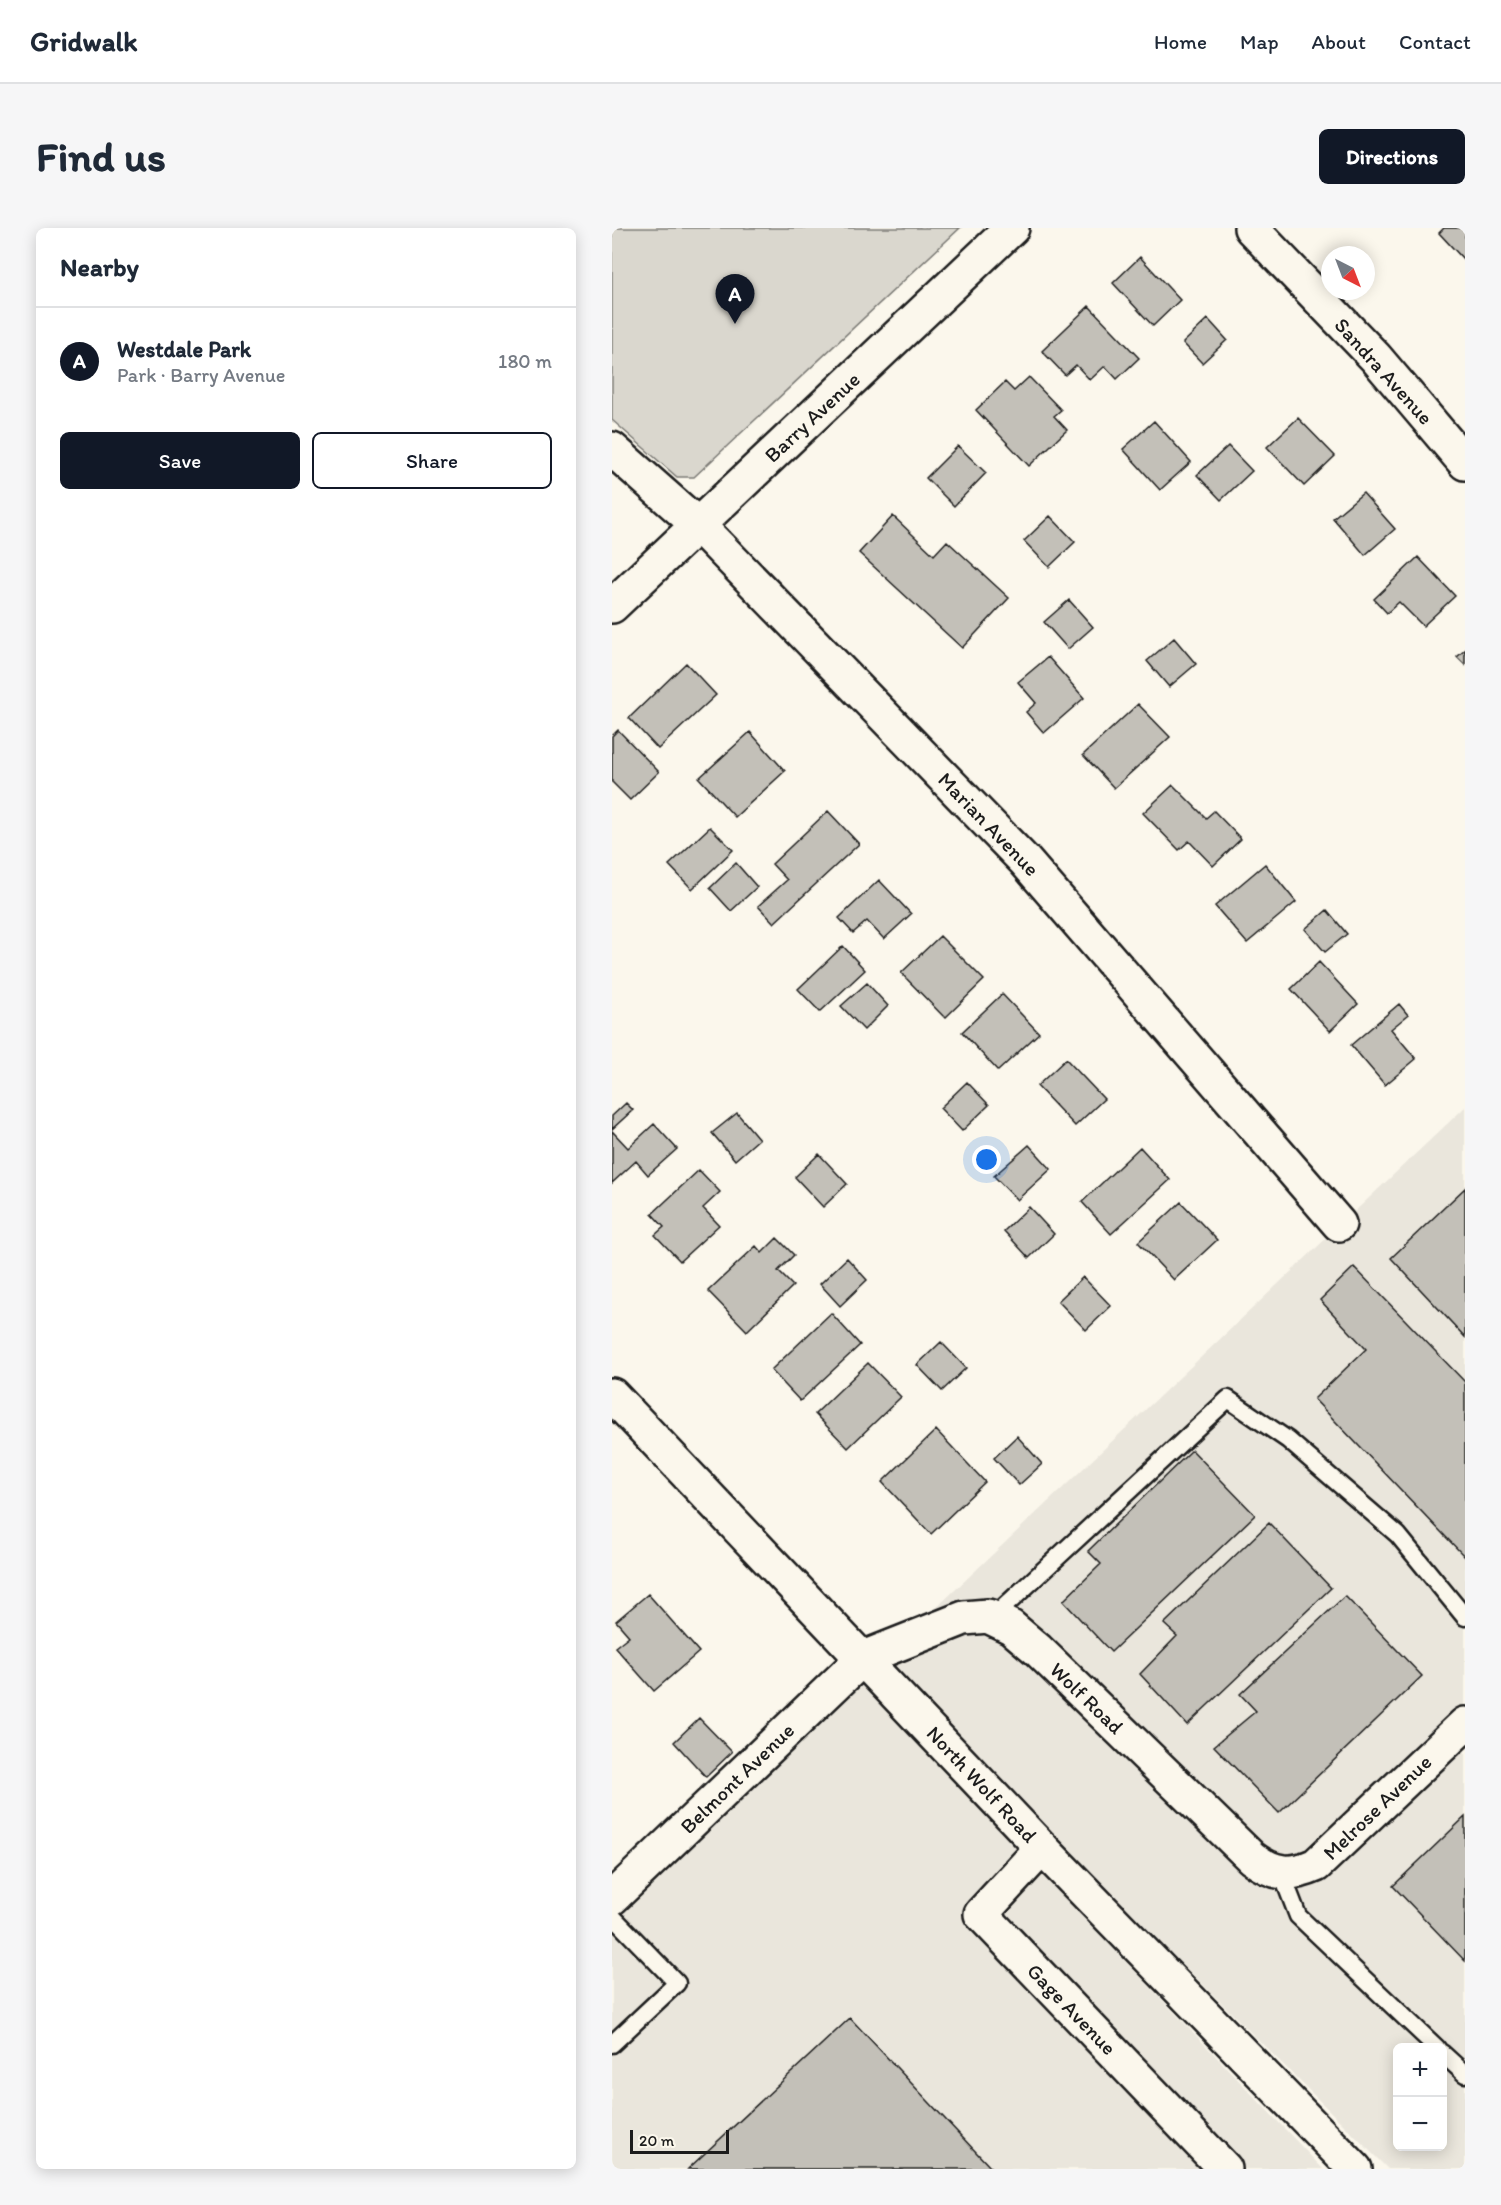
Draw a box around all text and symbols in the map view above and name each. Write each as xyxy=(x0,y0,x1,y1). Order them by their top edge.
text: Gridwalk xyxy=(30,24,138,58)
text: Home xyxy=(1154,29,1207,54)
text: Map xyxy=(1240,29,1279,54)
text: About xyxy=(1312,29,1366,54)
text: Contact xyxy=(1399,29,1471,54)
button: Directions xyxy=(1319,129,1465,184)
text: Find us xyxy=(36,131,166,182)
north arrow xyxy=(1321,246,1375,300)
text: Nearby xyxy=(60,251,139,283)
pin: A xyxy=(716,274,754,324)
street label: Sandra Avenue xyxy=(1330,312,1438,430)
text: Westdale Park xyxy=(117,336,251,363)
text: A xyxy=(73,349,86,373)
text: 180 m xyxy=(498,349,552,373)
text: Park · Barry Avenue xyxy=(117,363,285,387)
street label: Barry Avenue xyxy=(759,367,865,467)
button: Save xyxy=(60,432,300,489)
button: Share xyxy=(312,432,552,489)
street label: Marian Avenue xyxy=(933,767,1045,881)
your location xyxy=(972,1145,1001,1174)
street label: Wolf Road xyxy=(1045,1657,1129,1740)
street label: Belmont Avenue xyxy=(675,1717,799,1839)
street label: North Wolf Road xyxy=(922,1721,1043,1848)
street label: Melrose Avenue xyxy=(1318,1749,1436,1865)
street label: Gage Avenue xyxy=(1022,1958,1122,2060)
map controls xyxy=(1393,2043,1447,2151)
button: + xyxy=(1393,2043,1447,2097)
button: − xyxy=(1393,2097,1447,2151)
scale bar xyxy=(630,2127,729,2154)
text: 20 m xyxy=(639,2131,674,2150)

